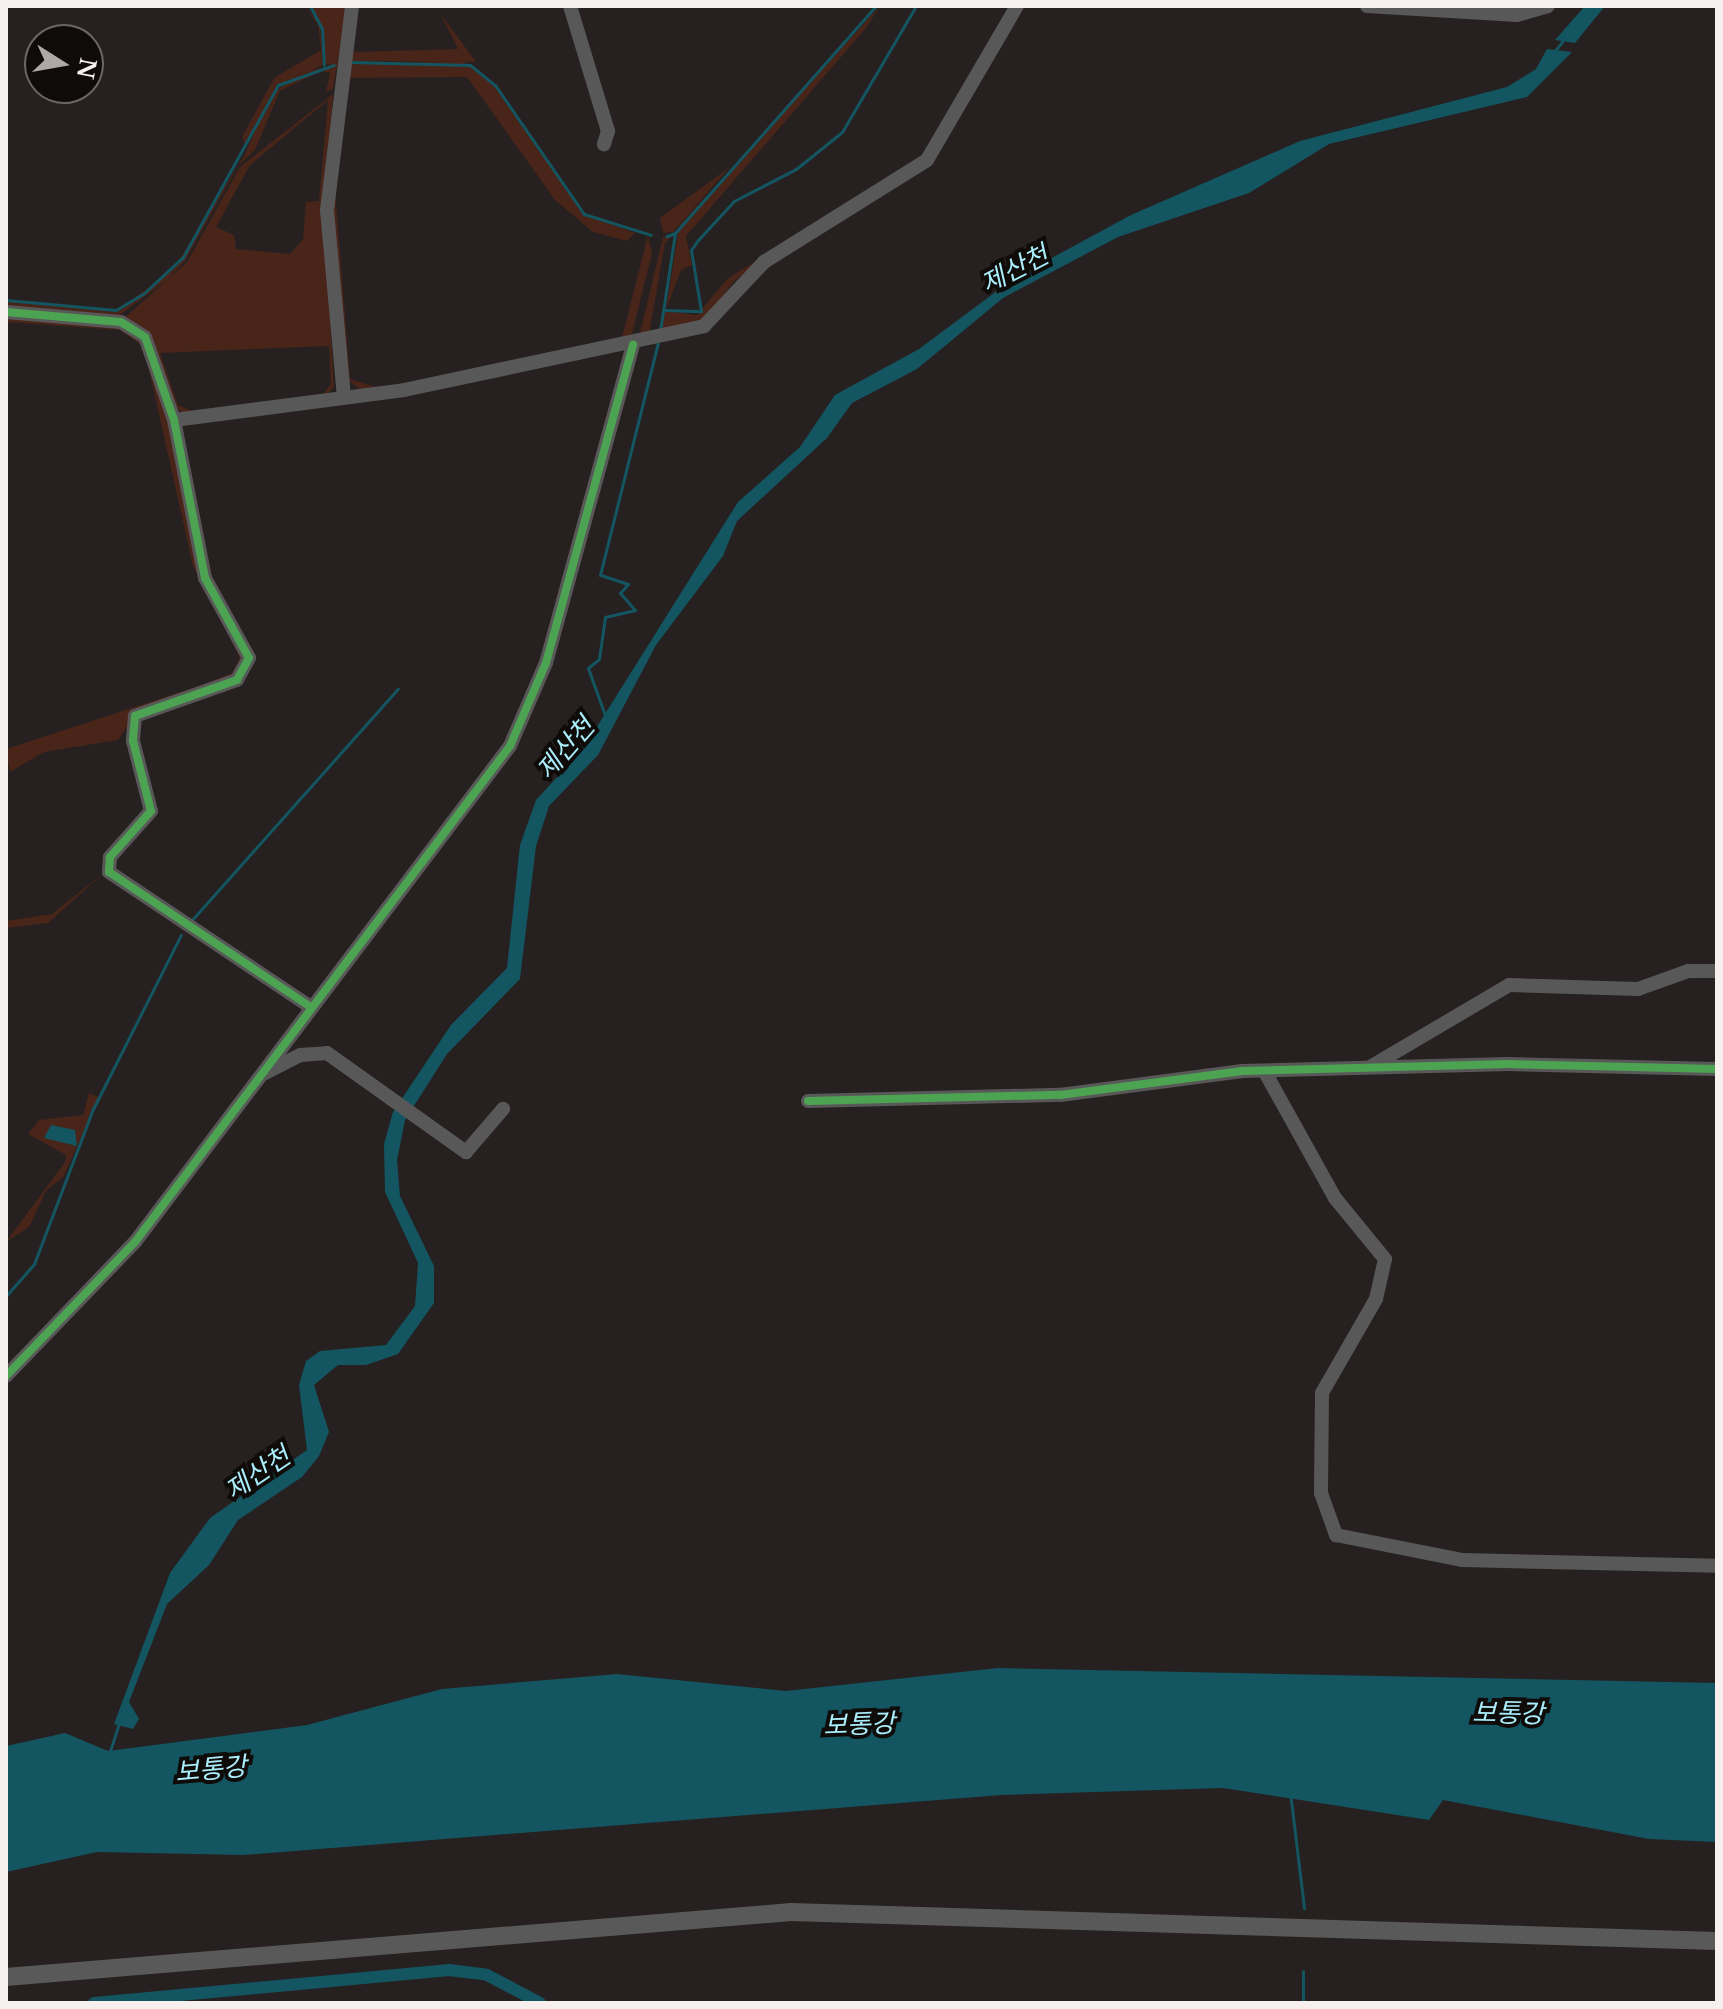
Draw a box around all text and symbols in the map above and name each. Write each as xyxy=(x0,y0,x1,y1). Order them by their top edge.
north arrow xyxy=(24,24,104,104)
text: N xyxy=(71,56,101,81)
water label: 제산천 xyxy=(976,240,1054,300)
water label: 제산천 xyxy=(531,712,601,786)
water label: 제산천 xyxy=(220,1441,296,1507)
water label: 보통강 xyxy=(1472,1698,1544,1730)
water label: 보통강 xyxy=(823,1708,895,1742)
water label: 보통강 xyxy=(174,1751,248,1789)

